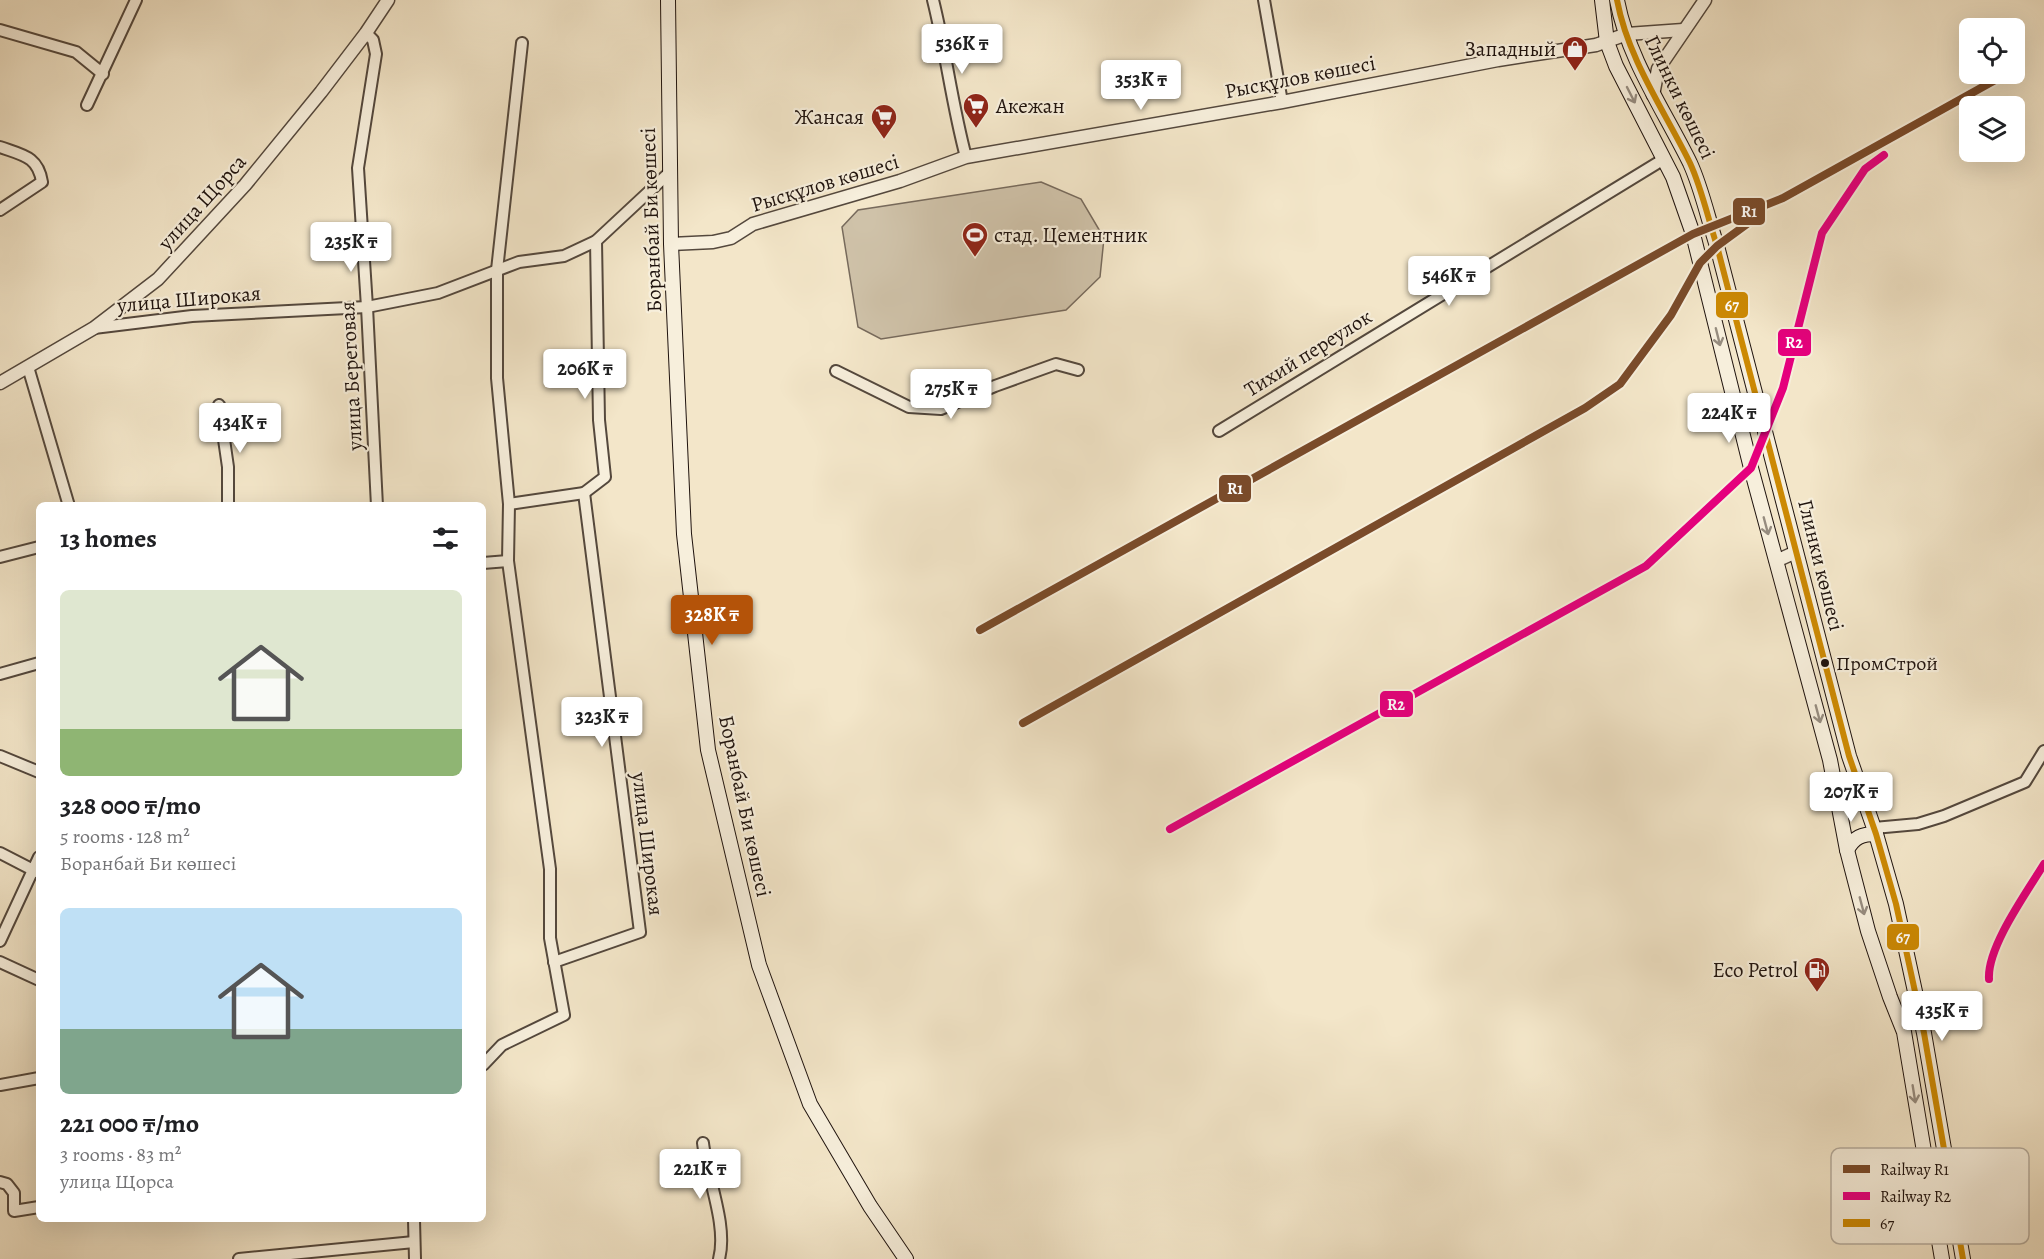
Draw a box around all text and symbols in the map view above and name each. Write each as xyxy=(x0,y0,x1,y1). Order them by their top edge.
map controls xyxy=(1959,18,2025,162)
button: locate xyxy=(1959,18,2025,84)
pin: 536K ₸ xyxy=(913,24,1011,75)
text: 536K ₸ xyxy=(936,30,988,57)
street label: Глинки көшесі xyxy=(1638,30,1722,164)
shop icon: Западный xyxy=(1560,34,1590,72)
place label: Западный xyxy=(1465,35,1556,63)
street label: Рысқұлов көшесі xyxy=(1222,49,1378,105)
pin: 353K ₸ xyxy=(1092,60,1190,111)
text: 353K ₸ xyxy=(1115,66,1167,93)
one-way arrow xyxy=(1626,86,1637,104)
supermarket icon: Акежан xyxy=(961,91,991,129)
place label: Акежан xyxy=(995,92,1065,120)
button: layers xyxy=(1959,96,2025,162)
supermarket icon: Жансая xyxy=(869,102,899,140)
place label: Жансая xyxy=(794,103,864,131)
street label: Боранбай Би көшесі xyxy=(634,127,668,313)
street label: Рысқұлов көшесі xyxy=(748,147,902,219)
street label: улица Щорса xyxy=(151,148,253,257)
line badge: R1 xyxy=(1732,197,1766,226)
text: R1 xyxy=(1741,201,1757,223)
sports icon: стад. Цементник xyxy=(960,220,990,258)
place label: стад. Цементник xyxy=(994,221,1148,249)
pin: 235K ₸ xyxy=(302,222,400,273)
text: 235K ₸ xyxy=(324,228,378,255)
pin: 546K ₸ xyxy=(1400,256,1498,307)
text: 546K ₸ xyxy=(1422,262,1476,289)
street label: улица Широкая xyxy=(115,279,262,319)
line badge: 67 xyxy=(1715,291,1749,319)
text: 67 xyxy=(1725,295,1739,317)
street label: улица Береговая xyxy=(333,301,369,452)
street label: Тихий переулок xyxy=(1239,302,1377,404)
one-way arrow xyxy=(1713,327,1725,346)
line badge: R2 xyxy=(1777,328,1812,357)
text: R2 xyxy=(1785,332,1803,354)
pin: 206K ₸ xyxy=(536,349,634,400)
text: 206K ₸ xyxy=(557,355,613,382)
pin: 275K ₸ xyxy=(902,369,1000,420)
text: 275K ₸ xyxy=(924,375,978,402)
pin: 224K ₸ xyxy=(1680,393,1778,444)
text: 224K ₸ xyxy=(1701,399,1757,426)
pin: 434K ₸ xyxy=(191,403,289,454)
text: 434K ₸ xyxy=(213,409,267,436)
line badge: R1 xyxy=(1218,474,1252,503)
text: R1 xyxy=(1227,478,1243,500)
street label: Глинки көшесі xyxy=(1791,496,1851,634)
one-way arrow xyxy=(1761,516,1773,535)
text: 13 homes xyxy=(60,521,157,556)
icon: filters xyxy=(429,522,462,555)
pin: 328K ₸ xyxy=(663,595,761,646)
text: 328K ₸ xyxy=(685,601,739,628)
icon: home xyxy=(207,629,315,737)
place label: ПромСтрой xyxy=(1836,650,1938,677)
marker: ПромСтрой xyxy=(1819,657,1831,669)
line badge: R2 xyxy=(1379,690,1414,718)
text: R2 xyxy=(1387,694,1405,716)
pin: 323K ₸ xyxy=(553,697,651,748)
text: 323K ₸ xyxy=(575,703,629,730)
one-way arrow xyxy=(1812,704,1824,723)
street label: Боранбай Би көшесі xyxy=(712,713,778,900)
street label: улица Широкая xyxy=(625,770,671,917)
pin: 207K ₸ xyxy=(1802,772,1900,823)
text: 207K ₸ xyxy=(1824,778,1878,805)
text: 328 000 ₸/mo xyxy=(60,788,201,823)
text: 5 rooms · 128 m² xyxy=(60,823,190,850)
text: Боранбай Би көшесі xyxy=(60,850,236,877)
one-way arrow xyxy=(1856,897,1868,916)
line badge: 67 xyxy=(1886,923,1920,951)
text: 67 xyxy=(1896,927,1910,949)
icon: home xyxy=(207,947,315,1055)
fuel station icon: Eco Petrol xyxy=(1802,955,1832,993)
place label: Eco Petrol xyxy=(1713,956,1798,984)
pin: 435K ₸ xyxy=(1893,991,1991,1042)
text: 435K ₸ xyxy=(1916,997,1968,1024)
one-way arrow xyxy=(1909,1083,1920,1103)
text: 221 000 ₸/mo xyxy=(60,1106,199,1141)
text: 3 rooms · 83 m² xyxy=(60,1141,181,1168)
legend xyxy=(1831,1148,2029,1244)
pin: 221K ₸ xyxy=(651,1149,749,1200)
text: 221K ₸ xyxy=(674,1155,726,1182)
text: Railway R1 xyxy=(1880,1159,1950,1181)
text: улица Щорса xyxy=(60,1168,174,1195)
text: Railway R2 xyxy=(1880,1186,1952,1208)
text: 67 xyxy=(1880,1213,1894,1235)

